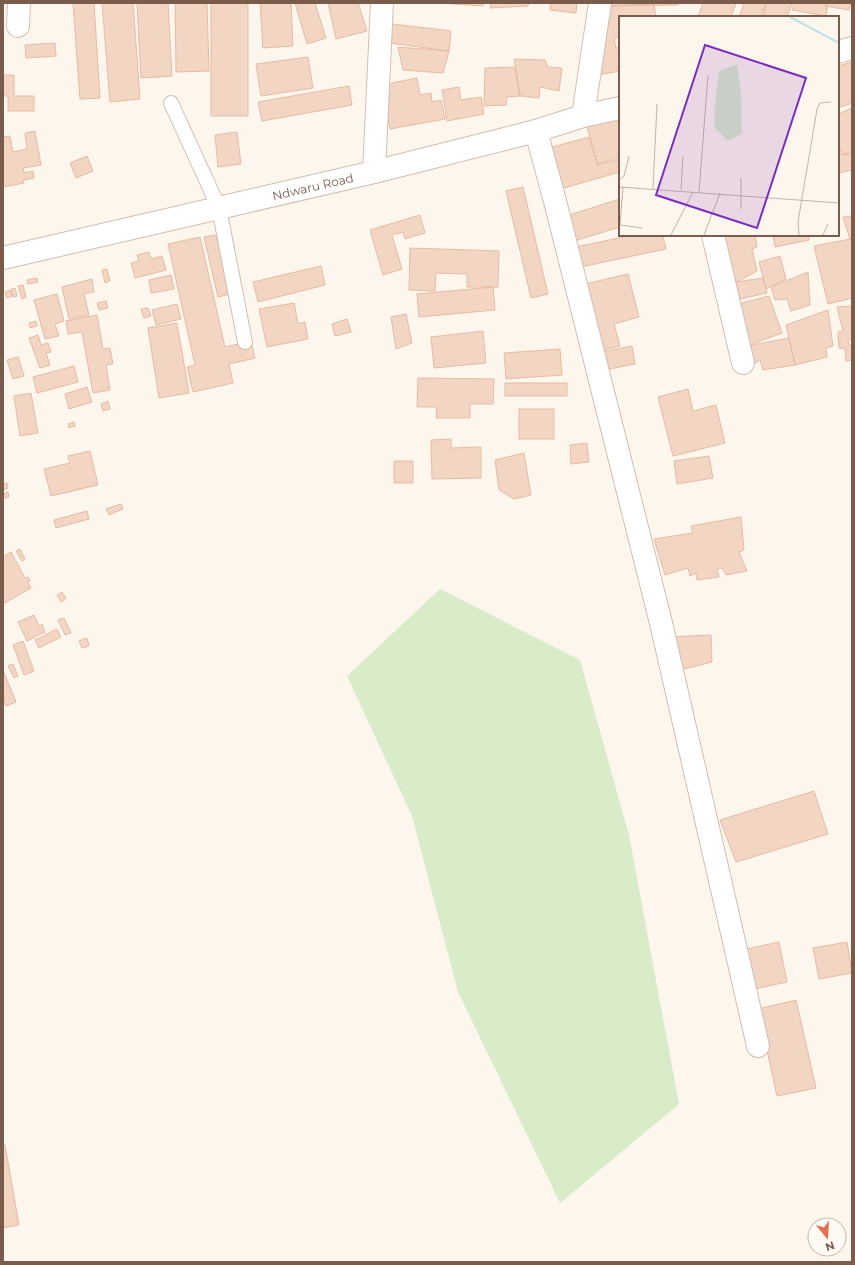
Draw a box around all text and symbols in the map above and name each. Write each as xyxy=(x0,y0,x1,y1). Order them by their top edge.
inset map xyxy=(619,16,839,236)
street label: Ndwaru Road xyxy=(271,170,355,203)
north arrow xyxy=(807,1217,847,1257)
text: N xyxy=(824,1238,836,1255)

